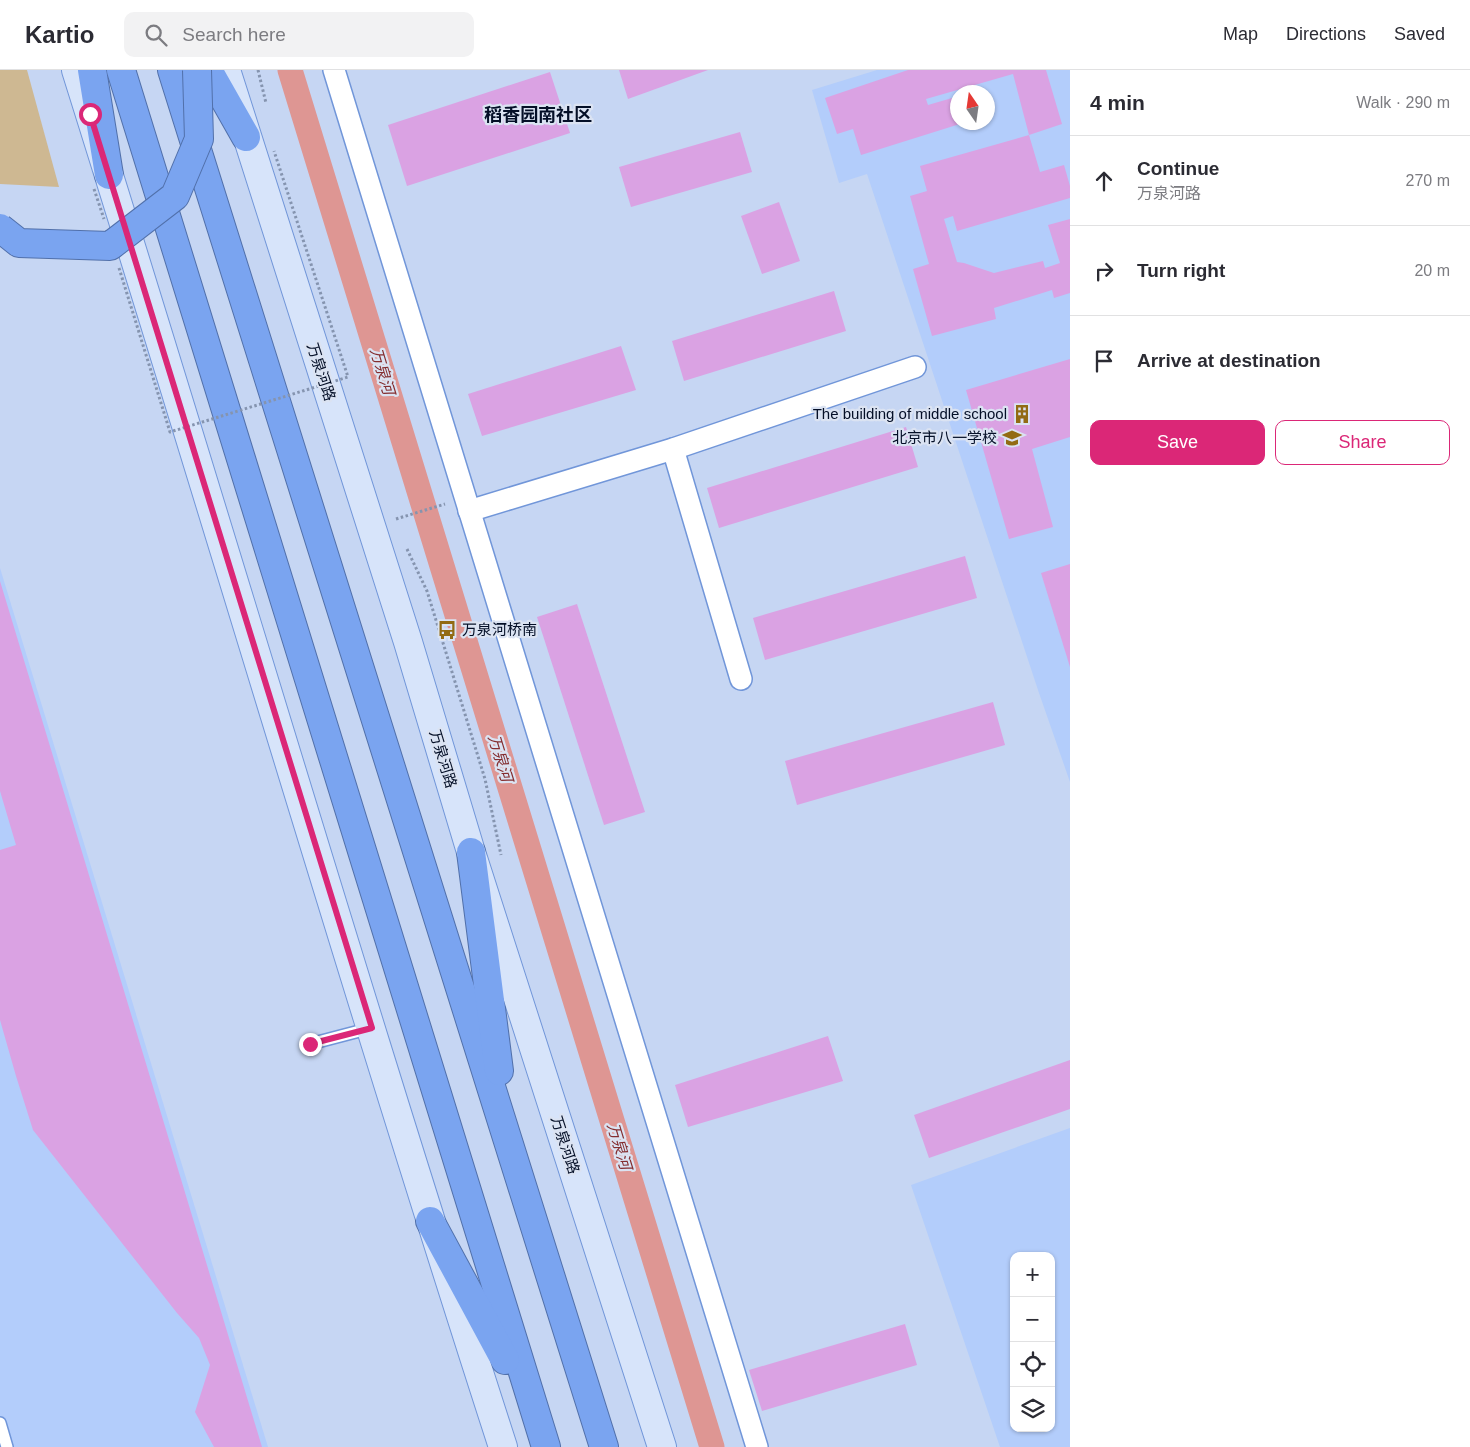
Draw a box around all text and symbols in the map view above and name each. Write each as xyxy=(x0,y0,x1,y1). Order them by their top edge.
search box xyxy=(124,12,474,57)
text: Kartio xyxy=(25,21,94,48)
icon: search xyxy=(142,21,170,49)
text: Search here xyxy=(182,24,286,45)
text: Map xyxy=(1223,24,1258,44)
text: Directions xyxy=(1286,24,1366,44)
text: Saved xyxy=(1394,24,1445,44)
north arrow xyxy=(950,85,995,130)
text: 4 min xyxy=(1090,91,1145,114)
text: Walk · 290 m xyxy=(1356,94,1450,111)
route start xyxy=(79,103,102,126)
district label: 稻香园南社区 xyxy=(484,105,592,125)
text: Continue xyxy=(1137,158,1219,179)
icon: ahead xyxy=(1090,167,1118,195)
text: 270 m xyxy=(1406,172,1450,189)
text: 万泉河路 xyxy=(1137,185,1201,202)
icon: right xyxy=(1090,257,1118,285)
text: Turn right xyxy=(1137,260,1225,281)
text: 20 m xyxy=(1414,262,1450,279)
street label: 万泉河路 xyxy=(304,341,339,403)
water label: 万泉河 xyxy=(367,346,399,399)
icon: arrive xyxy=(1090,347,1118,375)
text: Arrive at destination xyxy=(1137,350,1321,371)
building icon: The building of middle school xyxy=(1011,403,1033,425)
place label: The building of middle school xyxy=(813,405,1007,422)
button: Save xyxy=(1090,420,1265,465)
button: Share xyxy=(1275,420,1450,465)
school or university icon: 北京市八一学校 xyxy=(1001,427,1023,449)
place label: 北京市八一学校 xyxy=(892,429,997,446)
bus stop icon: 万泉河桥南 xyxy=(436,619,458,641)
place label: 万泉河桥南 xyxy=(462,621,537,638)
street label: 万泉河路 xyxy=(427,728,460,790)
water label: 万泉河 xyxy=(485,733,517,786)
route end xyxy=(299,1033,322,1056)
street label: 万泉河路 xyxy=(548,1114,583,1176)
water label: 万泉河 xyxy=(604,1121,636,1174)
map controls xyxy=(1010,1252,1055,1432)
button: + xyxy=(1010,1252,1055,1297)
button: − xyxy=(1010,1297,1055,1342)
button: locate xyxy=(1010,1342,1055,1387)
button: layers xyxy=(1010,1387,1055,1432)

